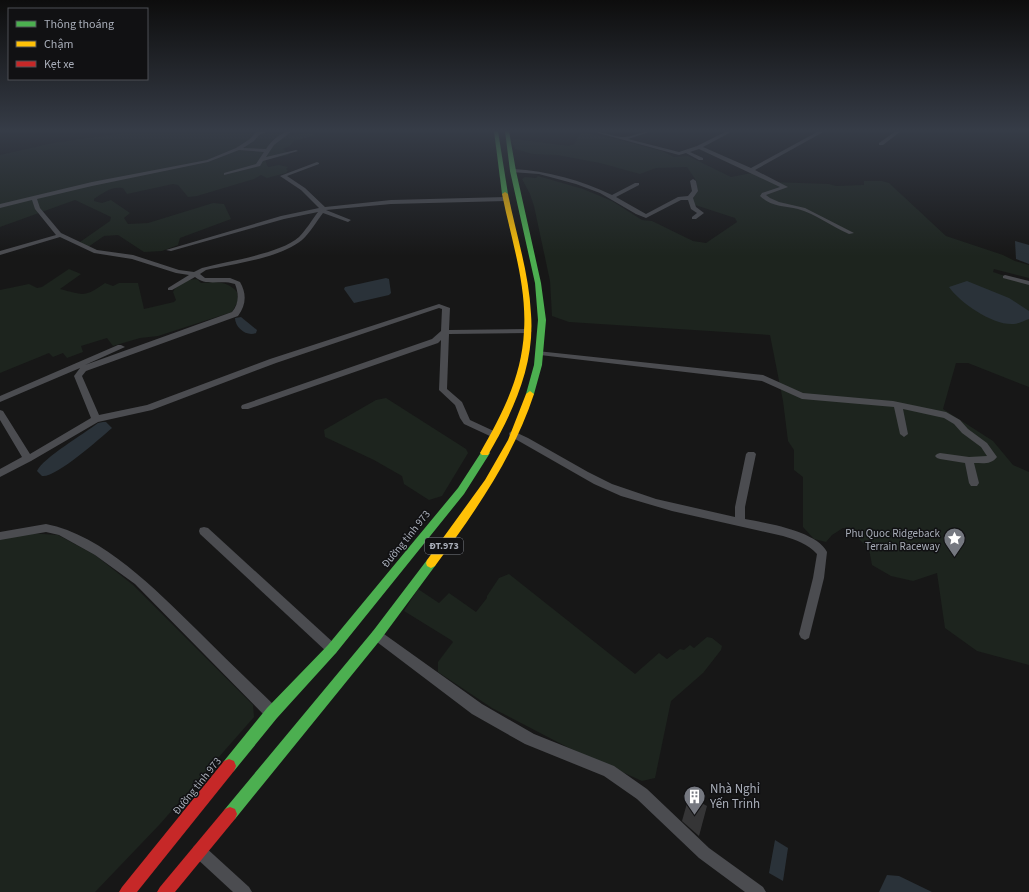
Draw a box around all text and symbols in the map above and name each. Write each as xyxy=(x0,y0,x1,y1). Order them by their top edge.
legend xyxy=(8,8,148,80)
text: Thông thoáng xyxy=(44,16,114,33)
text: Chậm xyxy=(44,36,73,53)
text: Kẹt xe xyxy=(44,56,74,73)
street label: Đường tỉnh 973 xyxy=(378,507,434,571)
place label: Phu Quoc Ridgeback Terrain Raceway xyxy=(845,526,941,554)
place icon: Phu Quoc Ridgeback Terrain Raceway xyxy=(942,526,968,559)
road number: ĐT.973 xyxy=(425,538,463,554)
street label: Đường tỉnh 973 xyxy=(169,754,225,818)
place label: Nhà Nghỉ Yến Trinh xyxy=(709,780,760,813)
building icon: Nhà Nghỉ Yến Trinh xyxy=(681,783,707,816)

